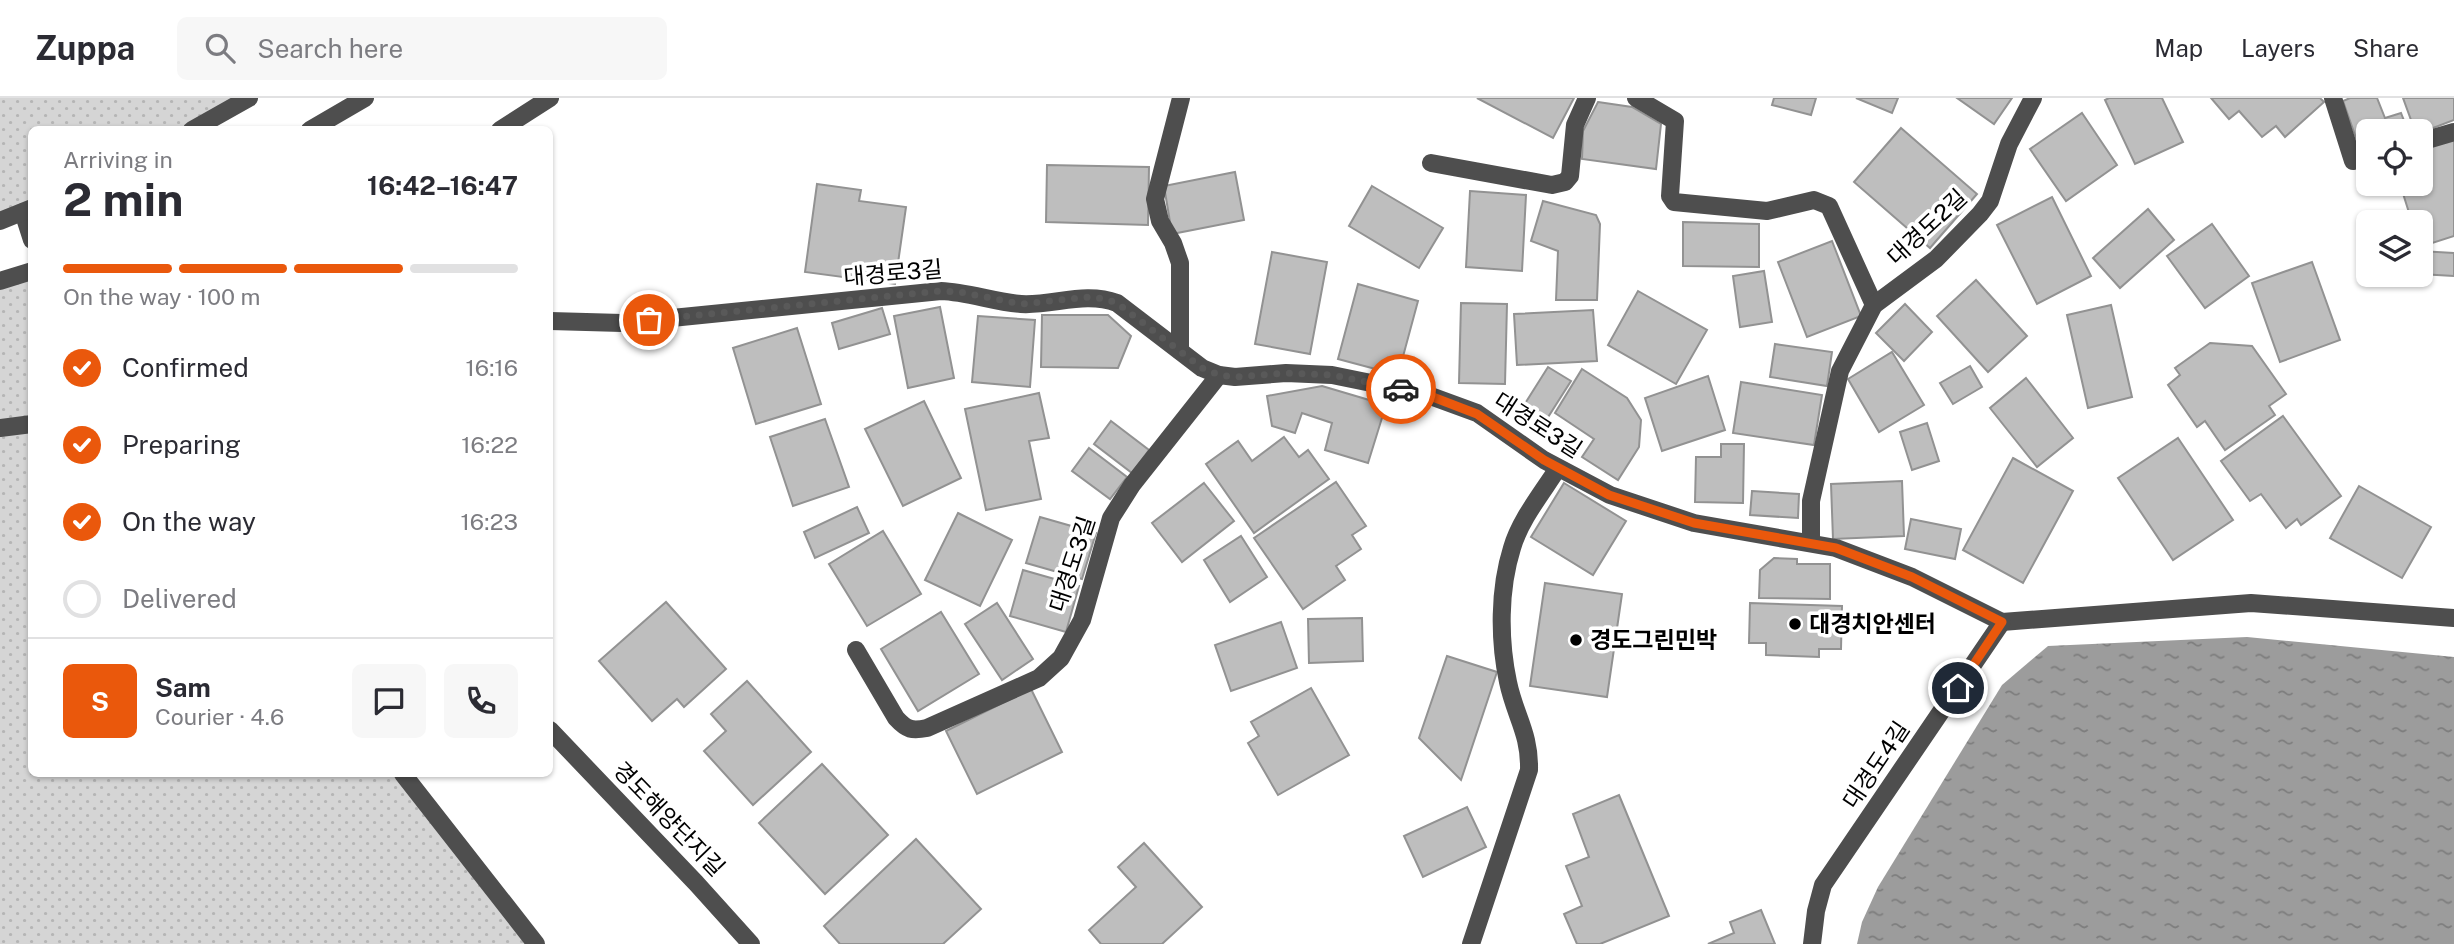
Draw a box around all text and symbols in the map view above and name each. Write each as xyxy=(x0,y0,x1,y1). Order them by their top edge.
search box xyxy=(177,17,667,80)
text: Zuppa xyxy=(35,29,135,67)
icon: search xyxy=(201,29,239,67)
text: Search here xyxy=(257,33,403,64)
text: Map xyxy=(2154,34,2203,62)
text: Layers xyxy=(2241,34,2315,62)
text: Share xyxy=(2353,34,2419,62)
map controls xyxy=(2356,119,2433,287)
button: locate xyxy=(2356,119,2433,196)
text: Arriving in xyxy=(63,146,173,173)
text: 16:42–16:47 xyxy=(367,170,518,201)
text: 2 min xyxy=(63,172,183,226)
street label: 대경도2길 xyxy=(1881,183,1972,270)
button: layers xyxy=(2356,210,2433,287)
street label: 대경로3길 xyxy=(842,255,944,290)
text: On the way · 100 m xyxy=(63,283,260,310)
pin xyxy=(619,290,679,350)
icon: bag xyxy=(630,301,668,339)
icon: check xyxy=(63,349,101,387)
text: Confirmed xyxy=(122,352,249,383)
text: 16:16 xyxy=(465,354,518,381)
courier xyxy=(1366,354,1436,424)
icon: car xyxy=(1382,370,1420,408)
street label: 대경로3길 xyxy=(1489,386,1587,463)
icon: check xyxy=(63,426,101,464)
text: Preparing xyxy=(122,429,241,460)
text: 16:22 xyxy=(461,431,518,458)
icon: check xyxy=(63,503,101,541)
text: On the way xyxy=(122,506,256,537)
text: 16:23 xyxy=(460,508,518,535)
street label: 대경도3길 xyxy=(1043,513,1100,615)
text: Delivered xyxy=(122,583,237,614)
place label: 대경치안센터 xyxy=(1809,610,1936,637)
marker: 대경치안센터 xyxy=(1787,616,1803,632)
place label: 경도그린민박 xyxy=(1590,626,1717,653)
marker: 경도그린민박 xyxy=(1568,632,1584,648)
pin xyxy=(1928,658,1988,718)
button: chat xyxy=(352,664,426,738)
button: phone xyxy=(444,664,518,738)
icon: home xyxy=(1939,669,1977,707)
text: Sam xyxy=(155,672,211,703)
text: S xyxy=(91,686,109,717)
text: Courier · 4.6 xyxy=(155,703,284,730)
street label: 대경도4길 xyxy=(1837,716,1914,813)
street label: 경도해양단지길 xyxy=(608,756,731,881)

